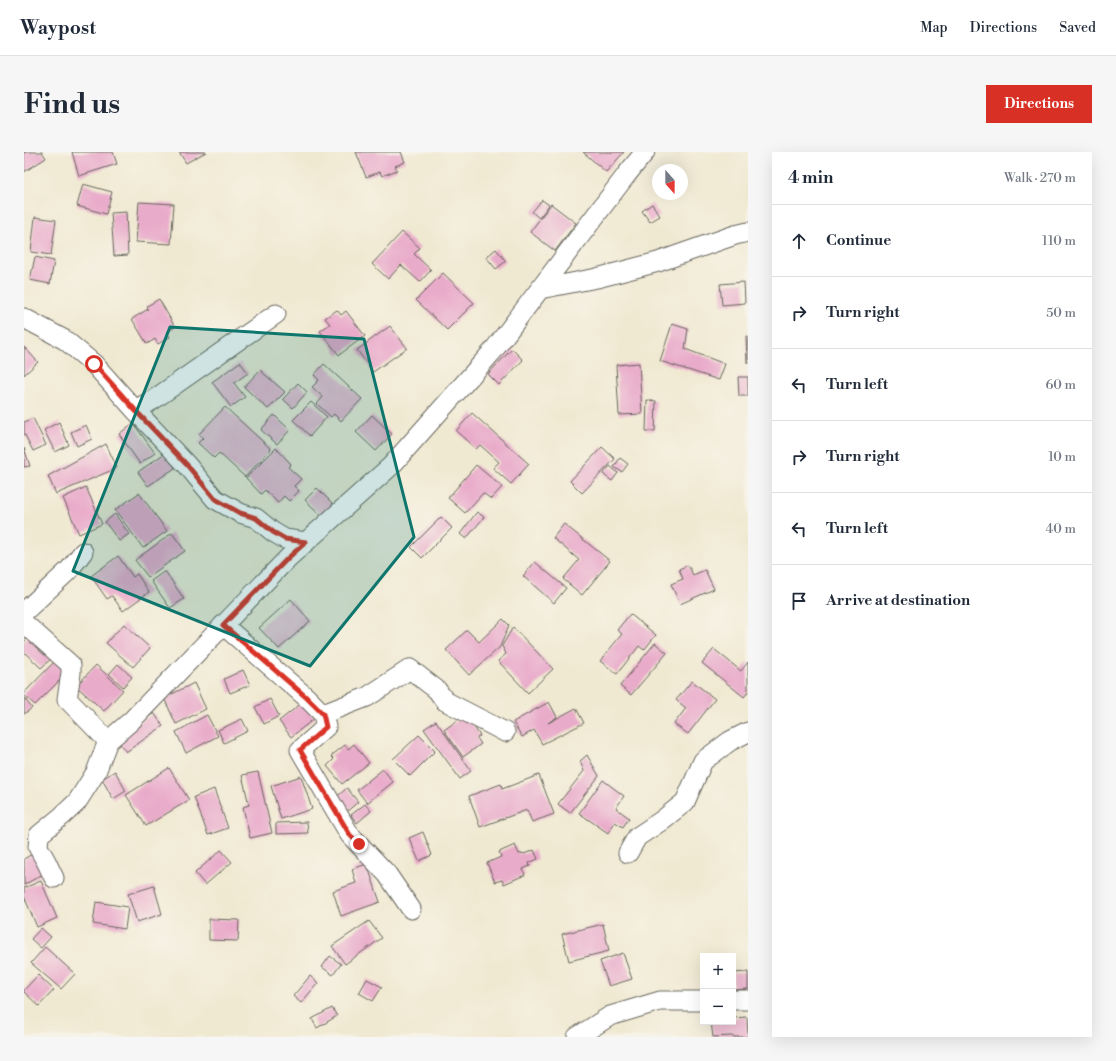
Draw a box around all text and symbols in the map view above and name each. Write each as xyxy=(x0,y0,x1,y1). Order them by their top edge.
text: Waypost xyxy=(20,16,96,40)
text: Map xyxy=(920,19,948,37)
text: Directions xyxy=(970,19,1037,37)
text: Saved xyxy=(1059,19,1096,37)
button: Directions xyxy=(986,85,1092,123)
text: Find us xyxy=(24,87,120,122)
north arrow xyxy=(652,164,688,200)
text: 4 min xyxy=(788,167,833,189)
text: Walk · 270 m xyxy=(1004,170,1076,186)
icon: ahead xyxy=(788,230,810,252)
text: Continue xyxy=(826,231,891,250)
text: 110 m xyxy=(1042,233,1076,249)
icon: right xyxy=(788,302,810,324)
text: Turn right xyxy=(826,303,900,322)
text: 50 m xyxy=(1046,305,1076,321)
route start xyxy=(85,355,103,373)
icon: left xyxy=(788,374,810,396)
text: Turn left xyxy=(826,375,888,394)
text: 60 m xyxy=(1045,377,1076,393)
icon: right xyxy=(788,446,810,468)
text: Turn right xyxy=(826,447,900,466)
text: 10 m xyxy=(1048,449,1076,465)
icon: left xyxy=(788,518,810,540)
text: Turn left xyxy=(826,519,888,538)
text: 40 m xyxy=(1046,521,1076,537)
icon: arrive xyxy=(788,590,810,612)
text: Arrive at destination xyxy=(826,591,970,610)
route end xyxy=(350,835,368,853)
map controls xyxy=(700,953,736,1025)
button: + xyxy=(700,953,736,989)
button: − xyxy=(700,989,736,1025)

